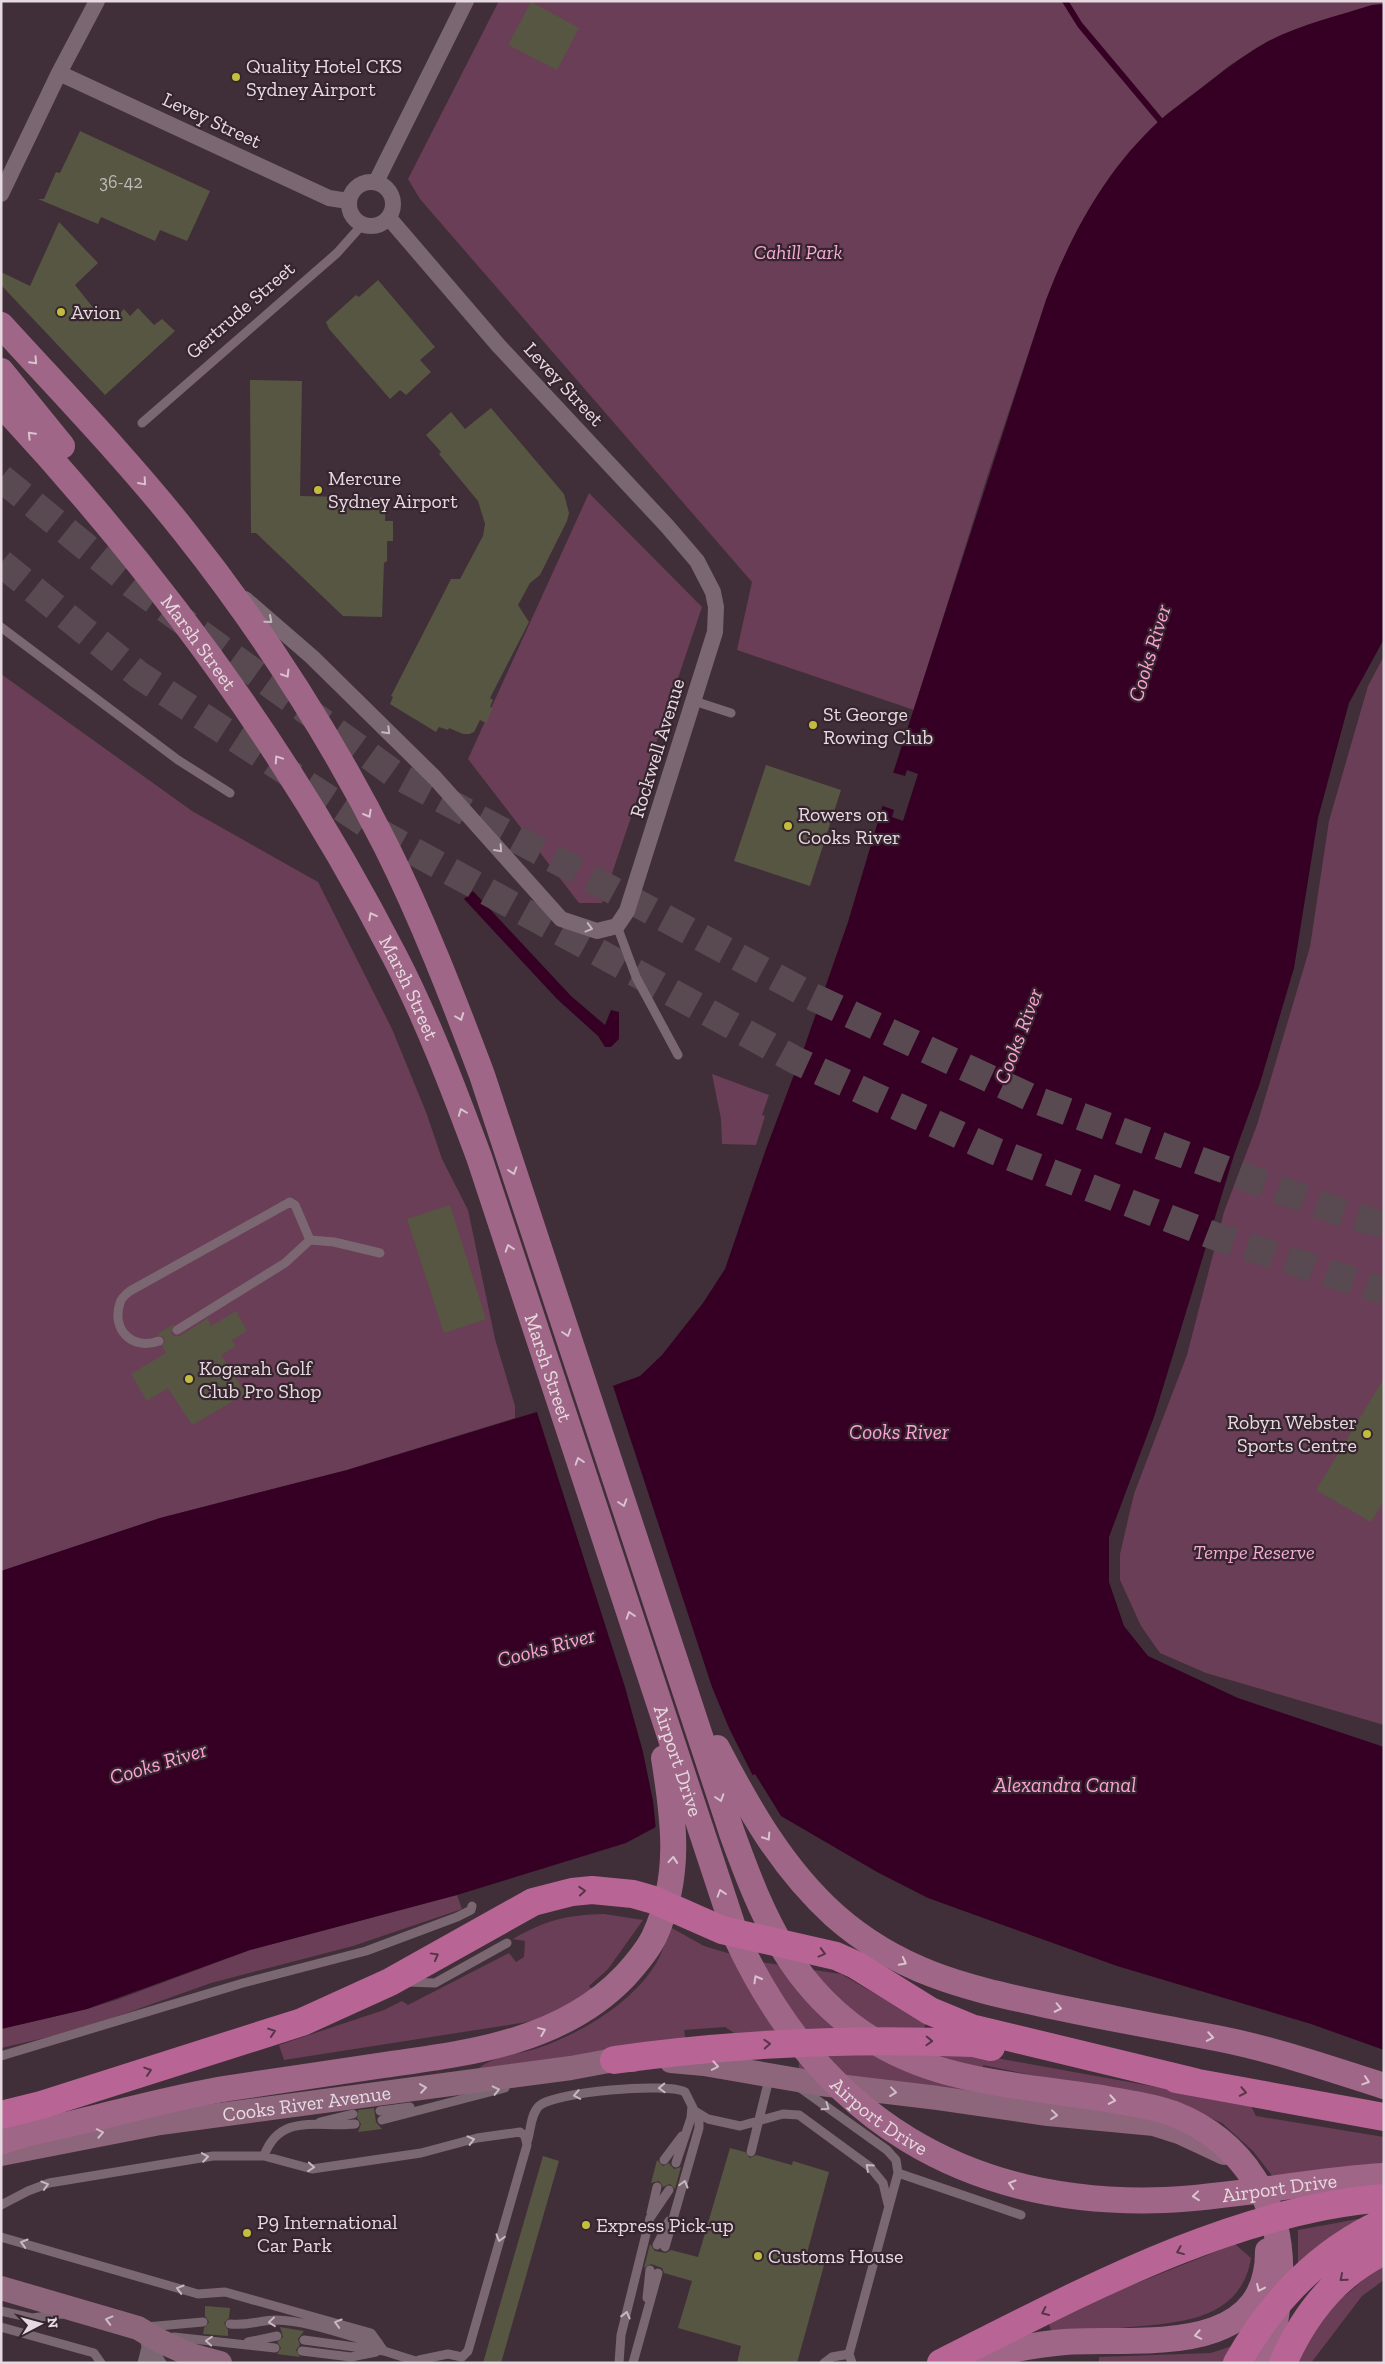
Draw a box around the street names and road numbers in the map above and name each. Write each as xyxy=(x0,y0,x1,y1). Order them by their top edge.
street label: Levey Street xyxy=(159,87,266,153)
street label: Gertrude Street xyxy=(181,256,300,364)
street label: Levey Street xyxy=(519,337,609,431)
street label: Marsh Street xyxy=(156,590,242,695)
street label: Rockwell Avenue xyxy=(624,675,690,821)
street label: Marsh Street xyxy=(374,932,444,1044)
street label: Marsh Street xyxy=(519,1310,578,1425)
street label: Airport Drive xyxy=(649,1702,708,1820)
street label: Airport Drive xyxy=(825,2072,932,2160)
street label: Cooks River Avenue xyxy=(221,2080,392,2127)
street label: Airport Drive xyxy=(1221,2168,1338,2207)

